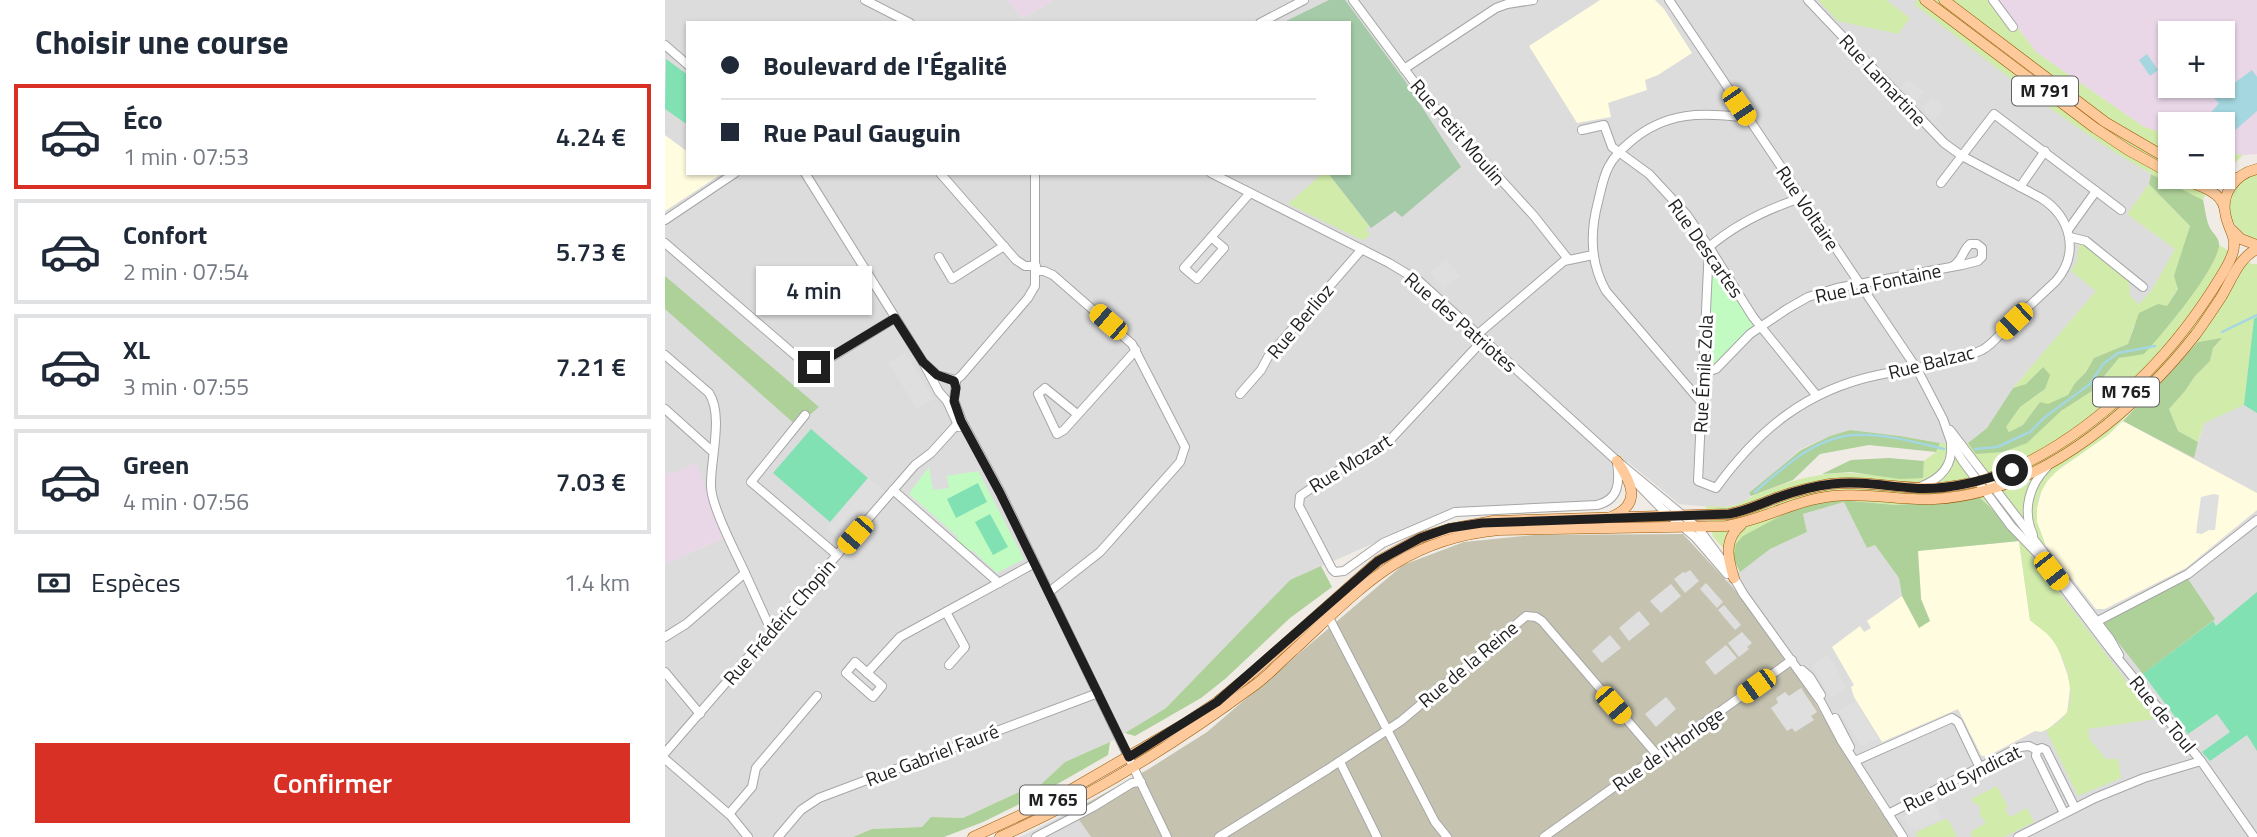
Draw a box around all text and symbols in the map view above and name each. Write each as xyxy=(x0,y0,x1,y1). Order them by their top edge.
text: Choisir une course xyxy=(35,18,289,66)
map controls xyxy=(2158,21,2235,189)
button: + xyxy=(2158,21,2235,98)
street label: Rue Lamartine xyxy=(1833,27,1934,132)
text: Boulevard de l'Égalité xyxy=(763,46,1007,85)
street label: Rue Petit Moulin xyxy=(1404,72,1513,191)
road number: M 791 xyxy=(2012,76,2078,106)
car xyxy=(1719,83,1760,129)
text: Éco xyxy=(123,100,163,139)
icon: car xyxy=(39,105,102,168)
button: − xyxy=(2158,112,2235,189)
text: Rue Paul Gauguin xyxy=(763,113,961,152)
text: 4.24 € xyxy=(556,117,626,156)
text: 1 min · 07:53 xyxy=(123,139,249,174)
street label: Rue Voltaire xyxy=(1769,160,1847,256)
street label: Rue Descartes xyxy=(1661,192,1752,304)
text: Confort xyxy=(123,215,207,254)
icon: car xyxy=(39,220,102,283)
text: 5.73 € xyxy=(556,232,626,271)
text: 2 min · 07:54 xyxy=(123,254,249,289)
street label: Rue La Fontaine xyxy=(1812,255,1944,310)
street label: Rue des Patriotes xyxy=(1398,264,1524,379)
callout: 4 min xyxy=(756,266,872,314)
text: 4 min xyxy=(786,273,842,308)
street label: Rue Berlioz xyxy=(1259,277,1340,365)
car xyxy=(1992,299,2037,343)
car xyxy=(1086,300,1131,344)
street label: Rue Émile Zola xyxy=(1685,314,1720,434)
text: XL xyxy=(123,330,150,369)
icon: car xyxy=(39,335,102,398)
street label: Rue Balzac xyxy=(1885,337,1977,386)
text: 7.21 € xyxy=(556,347,626,386)
route end xyxy=(798,351,830,383)
text: 3 min · 07:55 xyxy=(123,369,249,404)
road number: M 765 xyxy=(2093,378,2159,406)
street label: Rue Mozart xyxy=(1303,426,1397,499)
text: Green xyxy=(123,445,189,484)
icon: car xyxy=(39,450,102,513)
route start xyxy=(1996,454,2028,486)
text: 7.03 € xyxy=(556,462,626,501)
text: 4 min · 07:56 xyxy=(123,484,249,519)
car xyxy=(834,512,877,558)
car xyxy=(2030,548,2073,594)
street label: Rue Frédéric Chopin xyxy=(716,552,842,691)
text: Espèces xyxy=(91,563,181,602)
icon: cash xyxy=(35,564,73,602)
text: 1.4 km xyxy=(564,565,630,600)
street label: Rue de la Reine xyxy=(1411,613,1524,714)
car xyxy=(1733,665,1780,707)
street label: Rue de Toul xyxy=(2123,669,2204,759)
car xyxy=(1592,682,1635,728)
street label: Rue de l'Horloge xyxy=(1606,699,1730,798)
street label: Rue Gabriel Fauré xyxy=(861,716,1003,793)
street label: Rue du Syndicat xyxy=(1898,736,2026,819)
button: Confirmer xyxy=(35,743,630,823)
road number: M 765 xyxy=(1020,786,1086,814)

